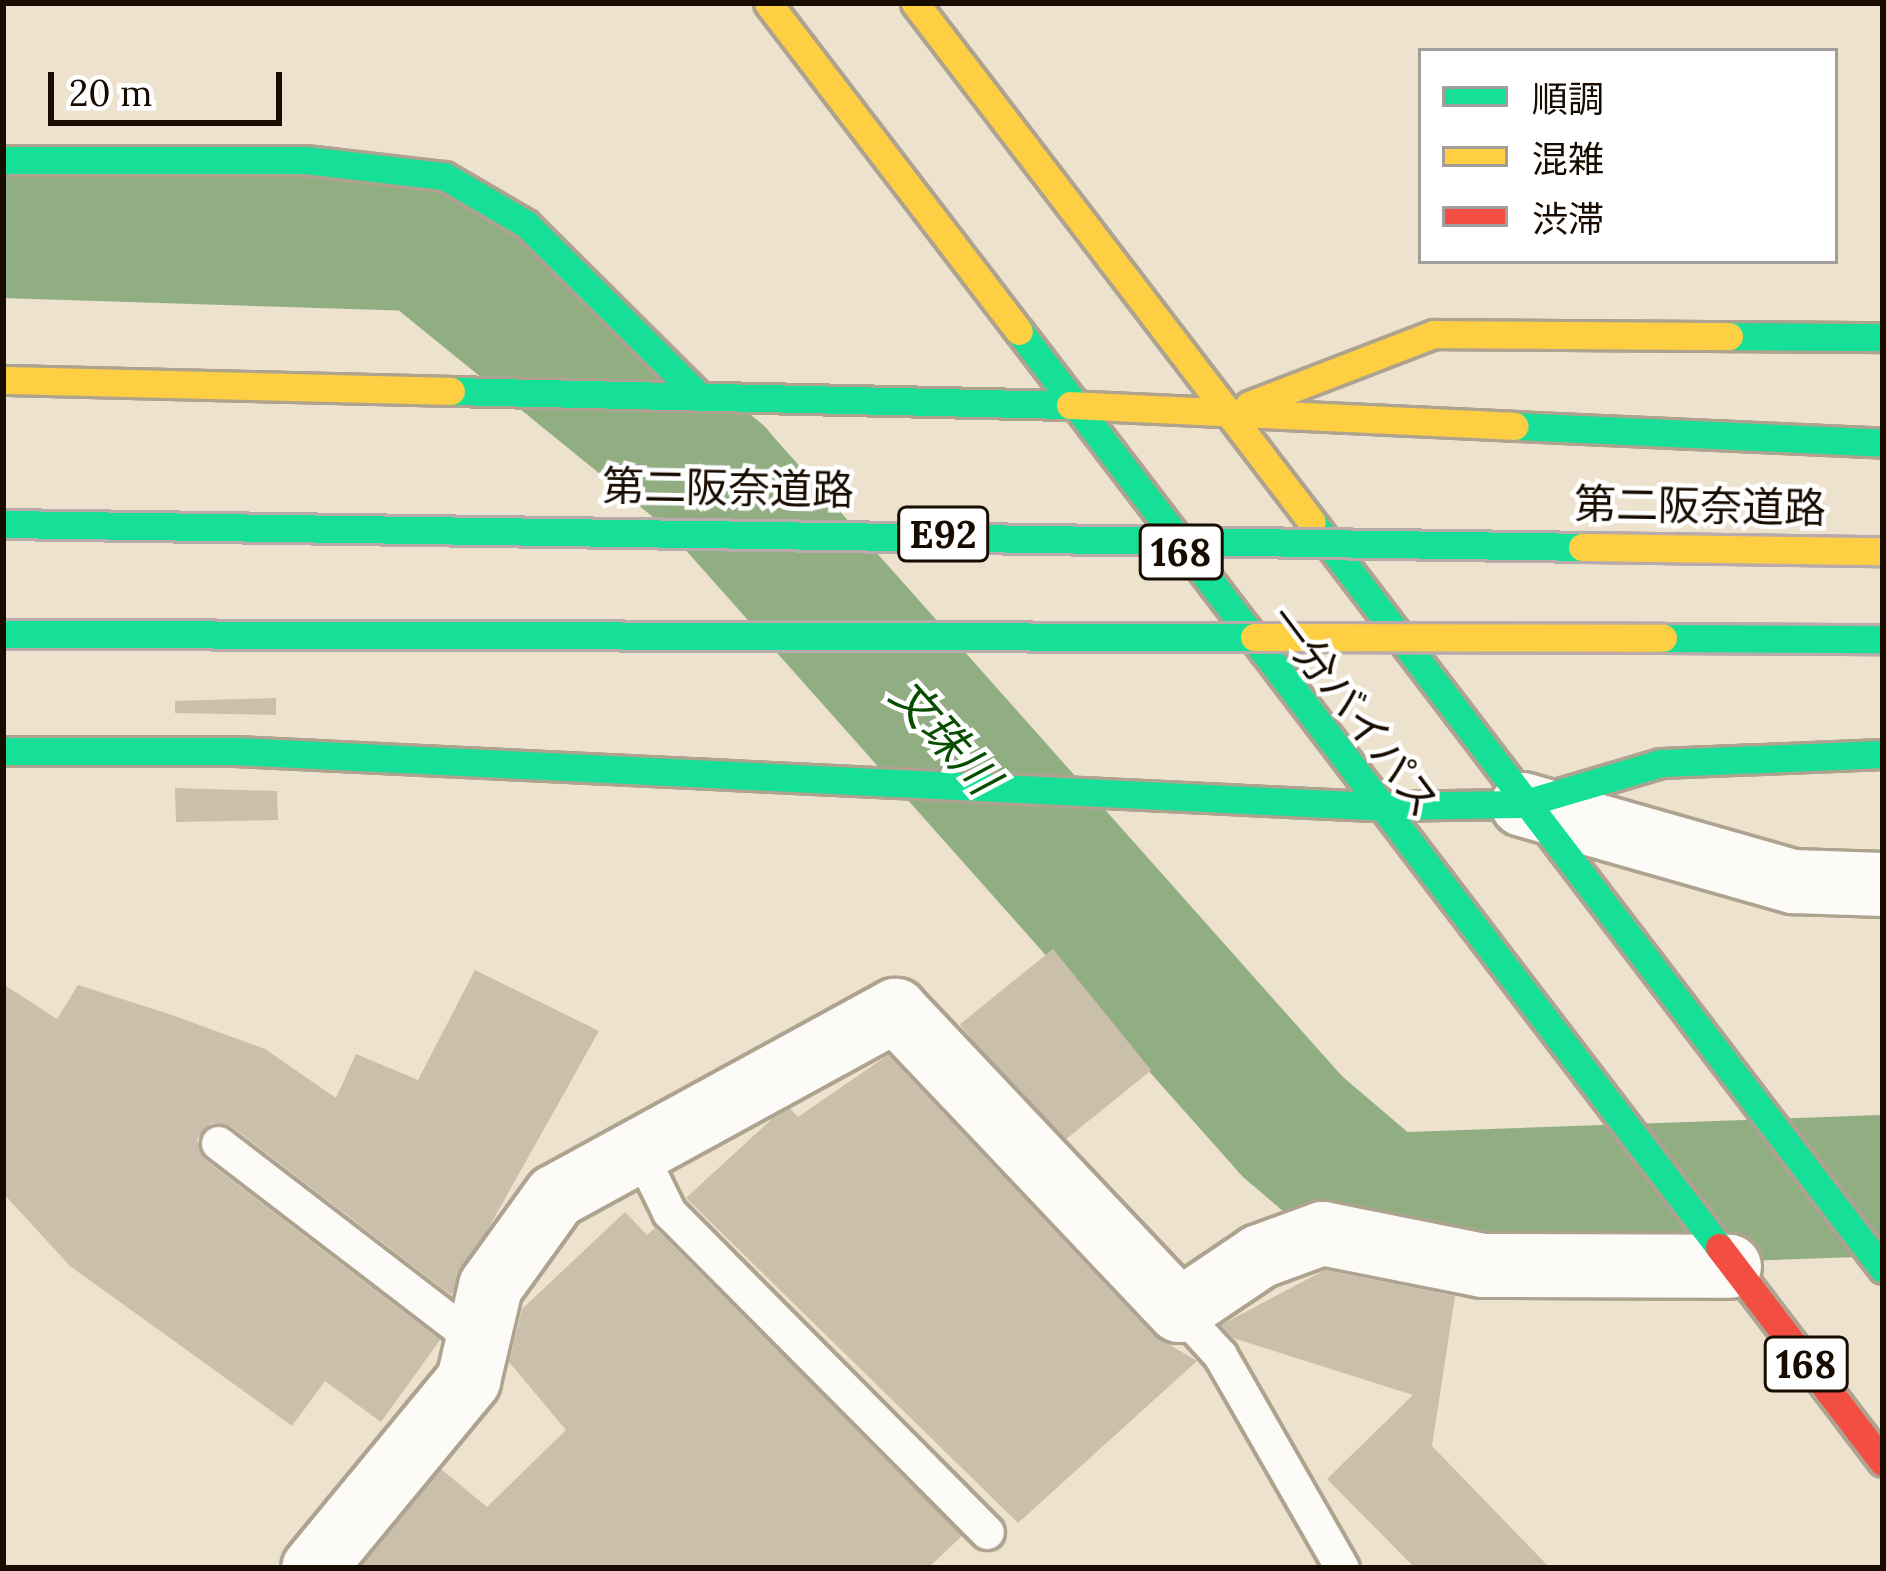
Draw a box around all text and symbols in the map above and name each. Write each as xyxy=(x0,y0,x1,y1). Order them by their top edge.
scale bar xyxy=(54,48,288,122)
legend xyxy=(1418,48,1838,264)
text: 20 m xyxy=(69,70,152,116)
text: 順調 xyxy=(1532,76,1604,122)
text: 混雑 xyxy=(1532,136,1604,182)
text: 渋滞 xyxy=(1532,196,1604,242)
street label: 第二阪奈道路 xyxy=(602,461,854,515)
street label: 第二阪奈道路 xyxy=(1574,479,1826,533)
road number: E92 xyxy=(895,501,991,567)
road number: 168 xyxy=(1136,519,1226,585)
street label: 一分バイパス xyxy=(1258,595,1450,827)
water label: 文珠川 xyxy=(880,668,1010,804)
road number: 168 xyxy=(1761,1331,1851,1397)

